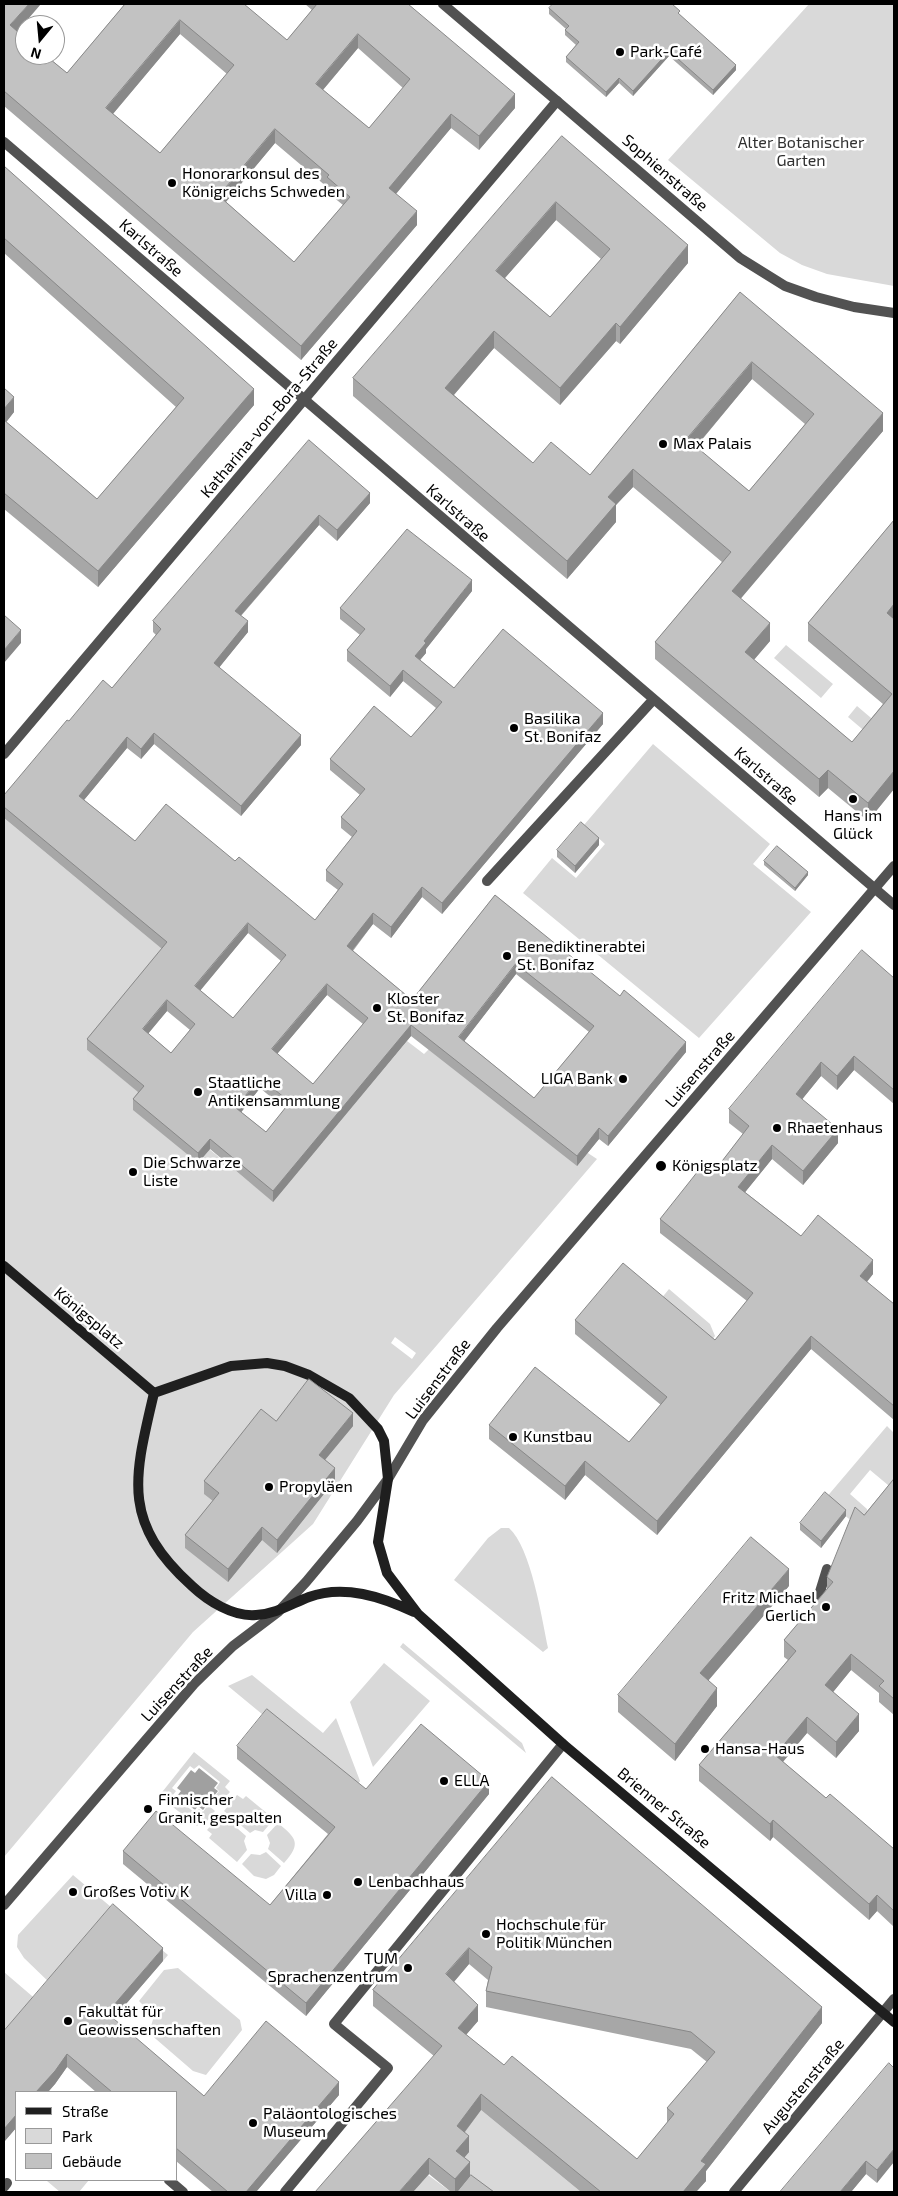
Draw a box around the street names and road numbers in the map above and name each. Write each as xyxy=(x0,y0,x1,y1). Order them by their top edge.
street label: Sophienstraße xyxy=(618,131,712,215)
street label: Karlstraße xyxy=(115,215,187,281)
street label: Katharina-von-Bora-Straße xyxy=(196,334,342,502)
street label: Karlstraße xyxy=(422,480,494,546)
street label: Karlstraße xyxy=(730,743,802,809)
street label: Luisenstraße xyxy=(661,1026,739,1112)
street label: Königsplatz xyxy=(50,1283,128,1353)
street label: Luisenstraße xyxy=(401,1335,475,1423)
street label: Luisenstraße xyxy=(137,1642,217,1726)
street label: Brienner Straße xyxy=(614,1763,714,1853)
street label: Augustenstraße xyxy=(758,2035,848,2137)

